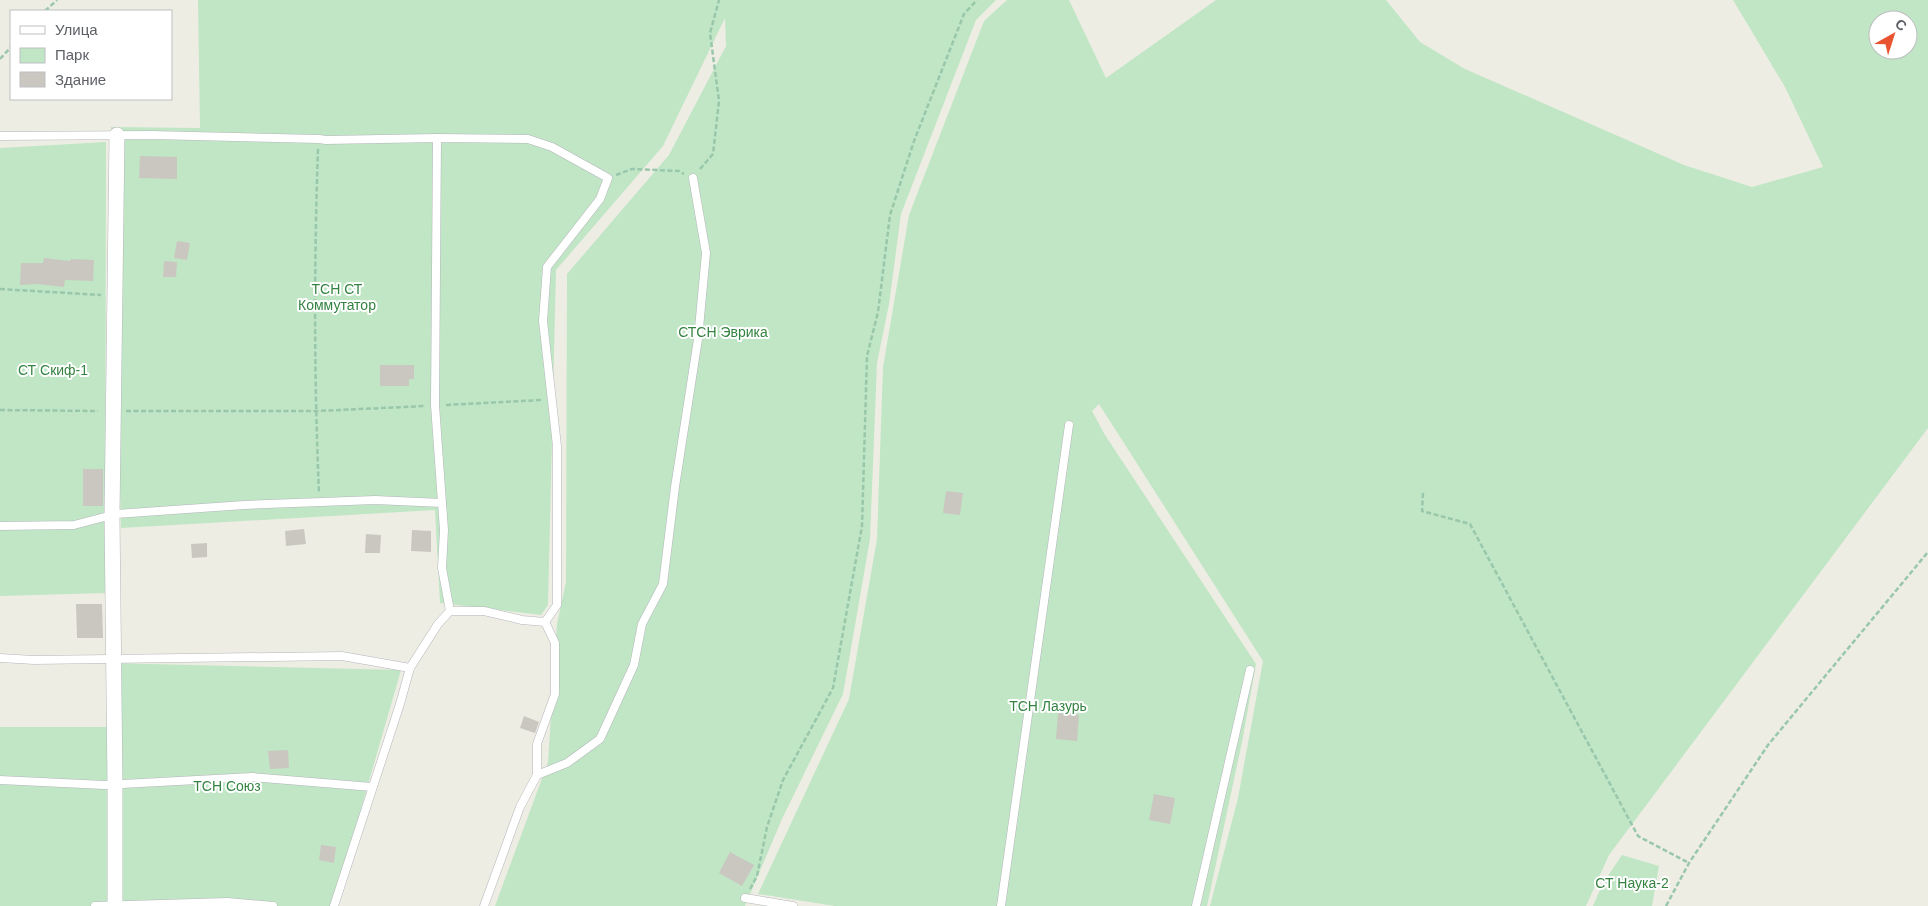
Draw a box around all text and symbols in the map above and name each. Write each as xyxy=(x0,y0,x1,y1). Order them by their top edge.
legend xyxy=(10,10,172,100)
north arrow xyxy=(1868,10,1918,60)
text: С xyxy=(1892,15,1910,34)
text: Улица xyxy=(55,21,98,38)
text: Парк xyxy=(55,46,89,63)
text: Здание xyxy=(55,71,106,88)
park label: ТСН СТ Коммутатор xyxy=(298,281,376,313)
park label: СТСН Эврика xyxy=(678,324,768,340)
park label: СТ Скиф-1 xyxy=(18,362,88,378)
park label: ТСН Лазурь xyxy=(1009,698,1087,714)
park label: ТСН Союз xyxy=(193,778,261,794)
park label: СТ Наука-2 xyxy=(1595,875,1669,891)

